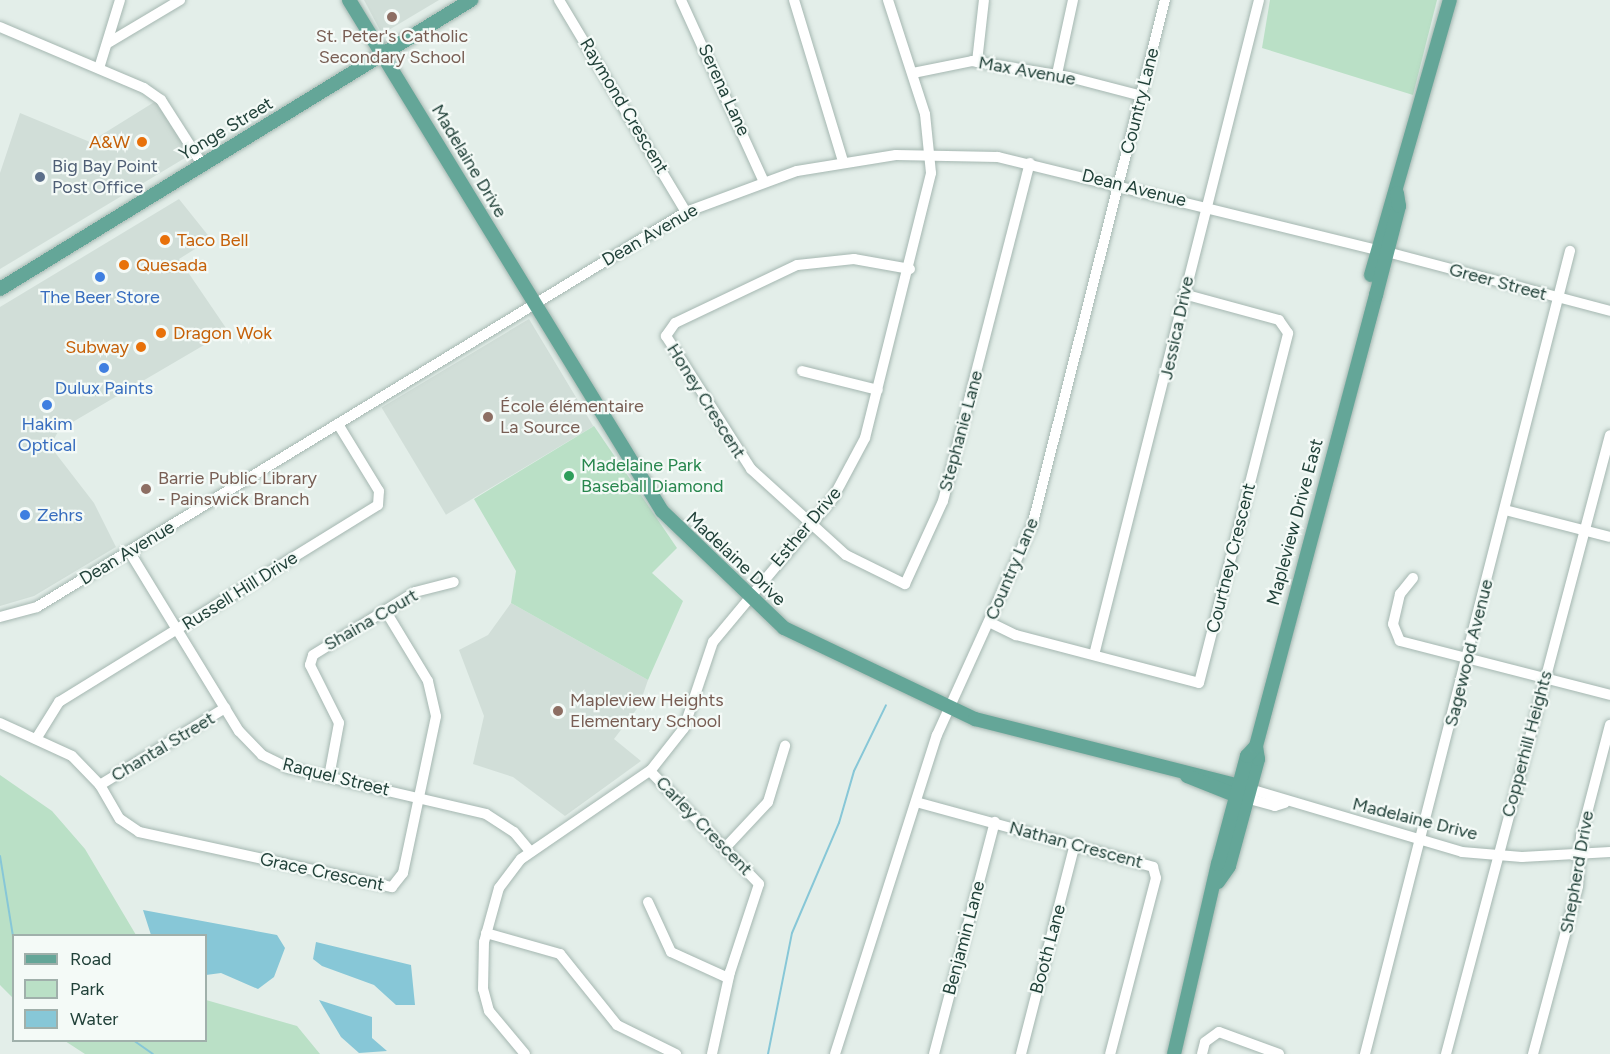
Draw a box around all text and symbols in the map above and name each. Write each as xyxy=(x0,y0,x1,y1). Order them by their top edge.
marker: St. Peter's Catholic Secondary School xyxy=(385,10,399,24)
place label: St. Peter's Catholic Secondary School xyxy=(316,26,468,68)
street label: Raymond Crescent xyxy=(575,34,673,178)
street label: Serena Lane xyxy=(693,41,755,139)
street label: Country Lane xyxy=(1116,46,1164,156)
street label: Max Avenue xyxy=(977,52,1077,90)
street label: Yonge Street xyxy=(175,93,277,165)
street label: Madelaine Drive xyxy=(427,101,511,221)
place label: A&W xyxy=(89,131,130,153)
marker: A&W xyxy=(135,135,149,149)
place label: Big Bay Point Post Office xyxy=(52,156,158,198)
street label: Dean Avenue xyxy=(1080,165,1188,211)
marker: Big Bay Point Post Office xyxy=(33,170,47,184)
street label: Dean Avenue xyxy=(598,199,702,271)
place label: Taco Bell xyxy=(177,229,248,251)
marker: Taco Bell xyxy=(158,233,172,247)
place label: Quesada xyxy=(136,254,207,276)
marker: Quesada xyxy=(117,258,131,272)
street label: Greer Street xyxy=(1447,259,1549,305)
marker: The Beer Store xyxy=(93,270,107,284)
street label: Jessica Drive xyxy=(1156,274,1198,382)
place label: The Beer Store xyxy=(40,286,160,308)
place label: Dragon Wok xyxy=(173,322,272,344)
marker: Dragon Wok xyxy=(154,326,168,340)
place label: Subway xyxy=(65,336,129,358)
marker: Subway xyxy=(134,340,148,354)
street label: Honey Crescent xyxy=(662,340,750,462)
marker: Dulux Paints xyxy=(97,361,111,375)
street label: Stephanie Lane xyxy=(934,368,988,494)
place label: Dulux Paints xyxy=(55,377,153,399)
place label: École élémentaire La Source xyxy=(500,396,644,438)
marker: Hakim Optical xyxy=(40,398,54,412)
marker: École élémentaire La Source xyxy=(481,410,495,424)
place label: Hakim Optical xyxy=(18,414,76,456)
street label: Mapleview Drive East xyxy=(1262,436,1328,608)
place label: Madelaine Park Baseball Diamond xyxy=(581,455,724,498)
place label: Barrie Public Library - Painswick Branch xyxy=(158,468,317,510)
marker: Madelaine Park Baseball Diamond xyxy=(562,469,576,483)
street label: Courtney Crescent xyxy=(1202,481,1260,635)
marker: Barrie Public Library - Painswick Branch xyxy=(139,482,153,496)
street label: Esther Drive xyxy=(766,483,846,571)
place label: Zehrs xyxy=(37,504,83,526)
street label: Madelaine Drive xyxy=(682,507,790,611)
marker: Zehrs xyxy=(18,508,32,522)
street label: Country Lane xyxy=(981,515,1043,623)
street label: Dean Avenue xyxy=(76,516,178,590)
street label: Russell Hill Drive xyxy=(178,547,302,635)
street label: Sagewood Avenue xyxy=(1440,577,1498,729)
street label: Shaina Court xyxy=(320,585,422,655)
street label: Copperhill Heights xyxy=(1497,669,1557,819)
place label: Mapleview Heights Elementary School xyxy=(570,690,724,732)
marker: Mapleview Heights Elementary School xyxy=(551,704,565,718)
street label: Chantal Street xyxy=(107,708,219,786)
street label: Raquel Street xyxy=(280,753,392,801)
street label: Carley Crescent xyxy=(651,772,757,880)
street label: Madelaine Drive xyxy=(1350,793,1480,845)
street label: Shepherd Drive xyxy=(1556,809,1598,935)
street label: Nathan Crescent xyxy=(1007,817,1145,873)
street label: Grace Crescent xyxy=(258,848,386,896)
street label: Benjamin Lane xyxy=(938,879,990,997)
street label: Booth Lane xyxy=(1026,902,1070,996)
legend xyxy=(12,934,207,1042)
text: Road xyxy=(70,948,111,970)
text: Park xyxy=(70,978,104,1000)
text: Water xyxy=(70,1008,118,1030)

